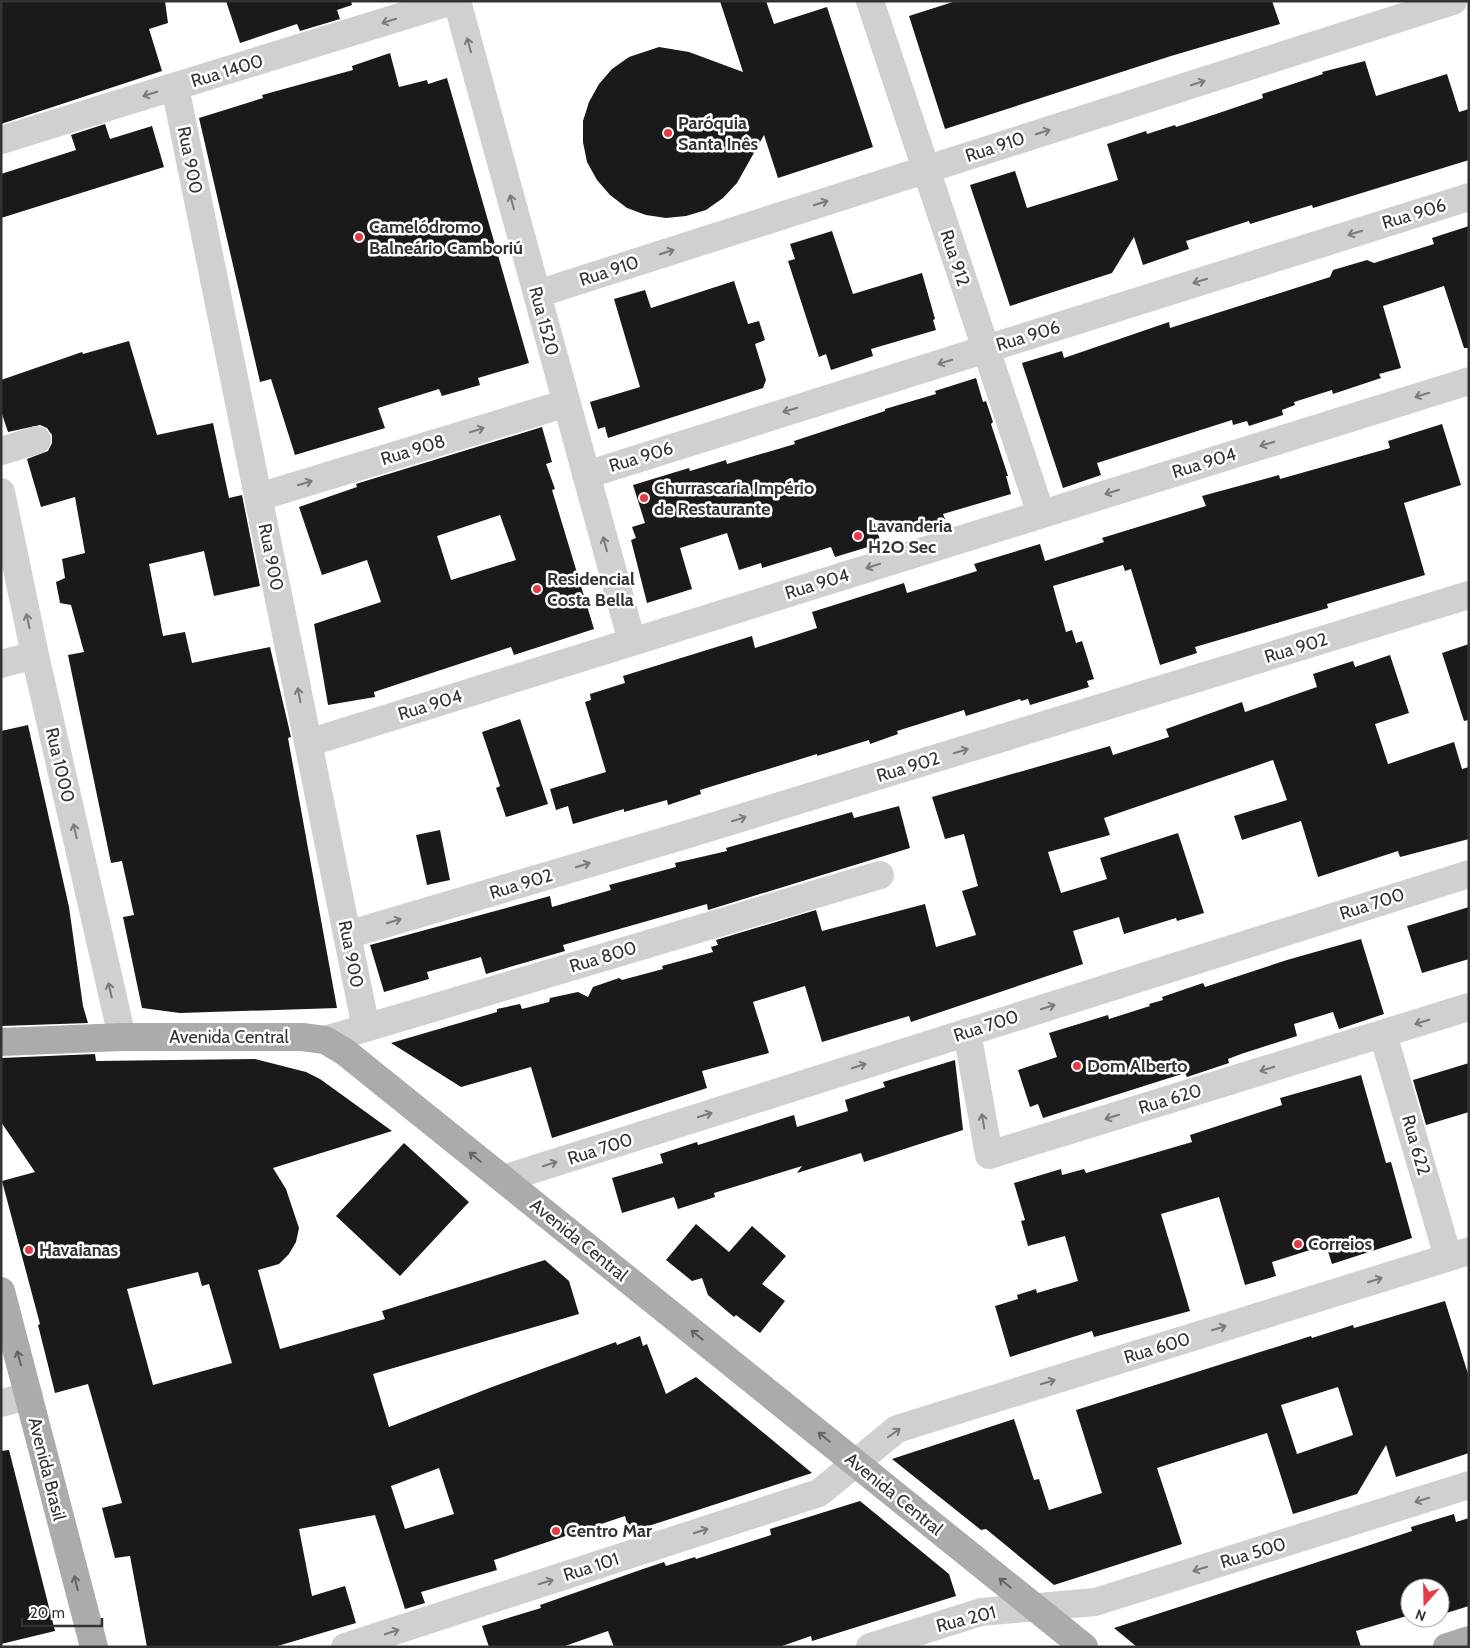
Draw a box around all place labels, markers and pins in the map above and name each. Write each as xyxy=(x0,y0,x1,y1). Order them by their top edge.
place label: Paróquia Santa Inês xyxy=(678,112,759,155)
marker: Paróquia Santa Inês xyxy=(662,127,674,139)
place label: Camelódromo Balneário Camboriú xyxy=(369,216,523,259)
marker: Camelódromo Balneário Camboriú xyxy=(353,231,365,243)
place label: Churrascaria Império de Restaurante xyxy=(654,477,814,520)
marker: Churrascaria Império de Restaurante xyxy=(638,492,650,504)
place label: Lavanderia H2O Sec xyxy=(868,515,952,558)
marker: Lavanderia H2O Sec xyxy=(852,530,864,542)
place label: Residencial Costa Bella xyxy=(547,568,635,611)
marker: Residencial Costa Bella xyxy=(531,583,543,595)
place label: Dom Alberto xyxy=(1087,1055,1188,1077)
marker: Dom Alberto xyxy=(1071,1060,1083,1072)
place label: Correios xyxy=(1308,1233,1373,1255)
marker: Correios xyxy=(1292,1238,1304,1250)
place label: Havaianas xyxy=(39,1239,119,1261)
marker: Havaianas xyxy=(23,1244,35,1256)
place label: Centro Mar xyxy=(566,1520,652,1542)
marker: Centro Mar xyxy=(550,1525,562,1537)

